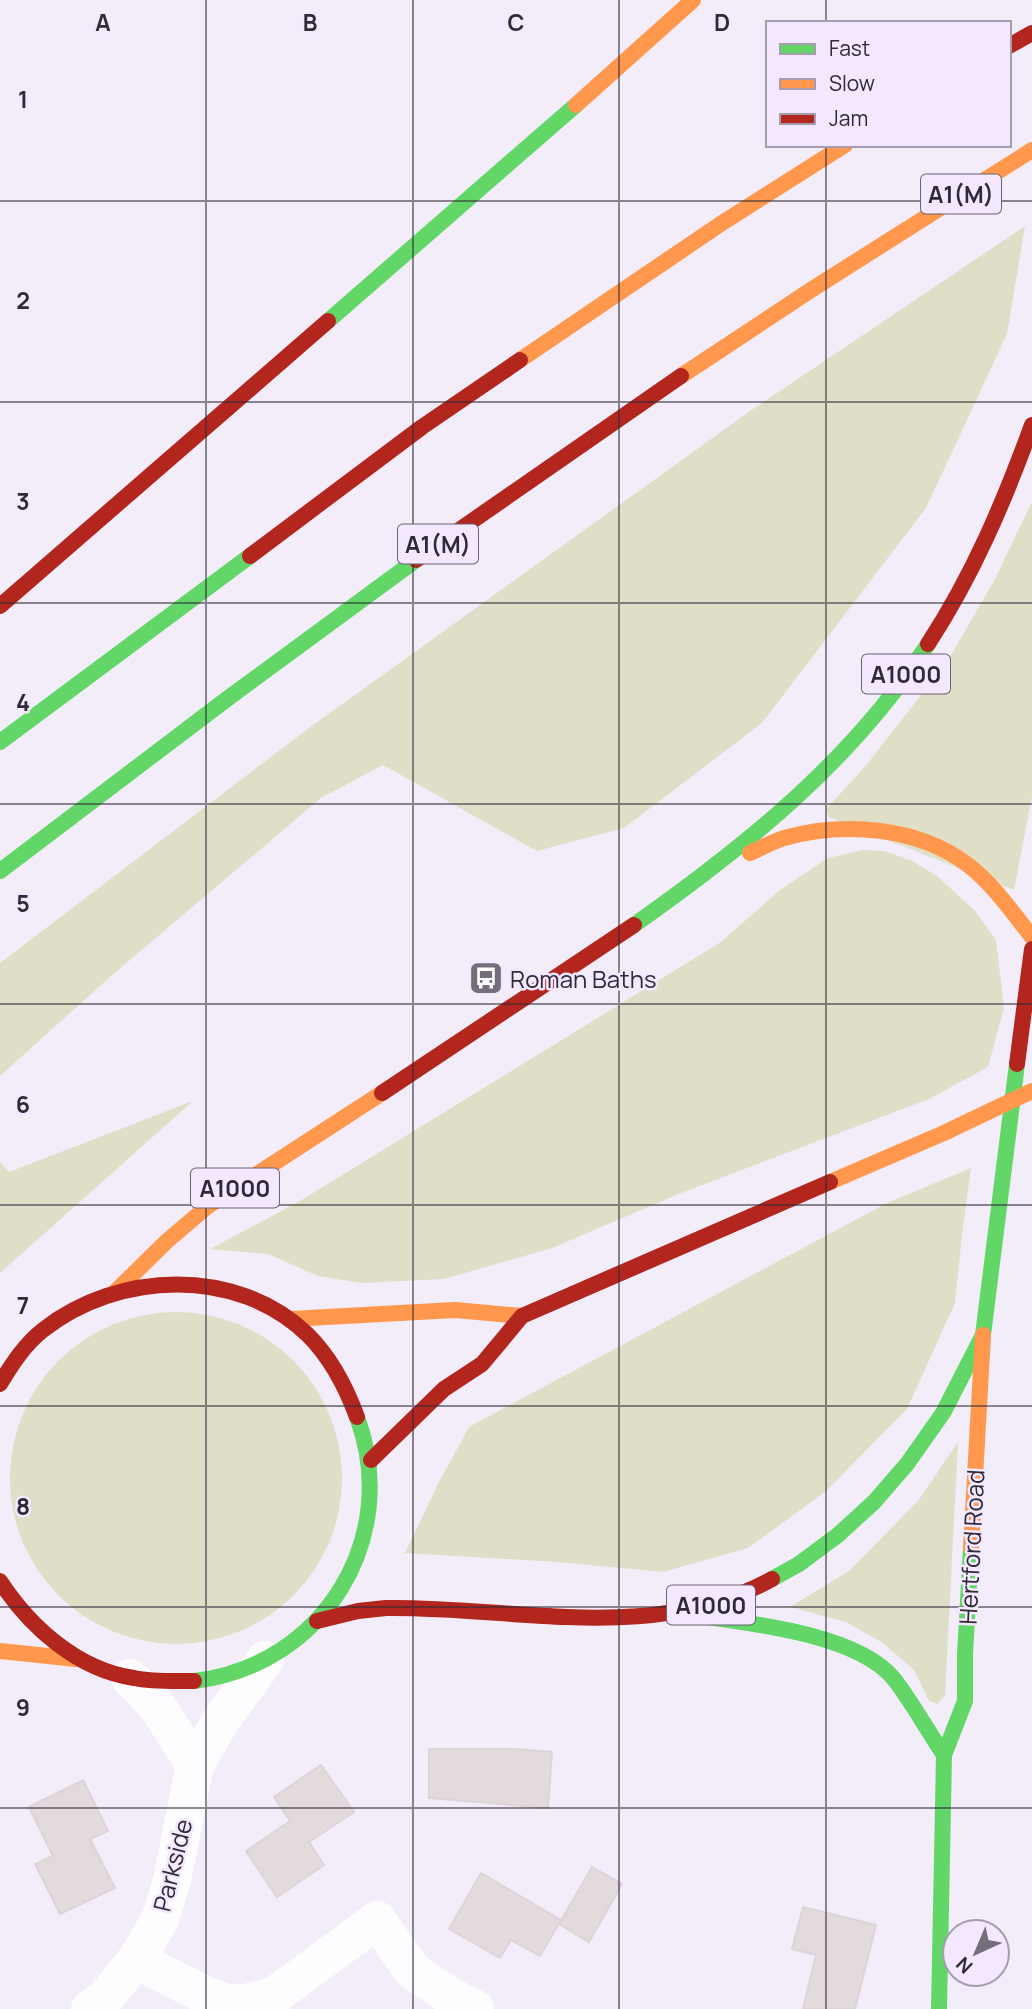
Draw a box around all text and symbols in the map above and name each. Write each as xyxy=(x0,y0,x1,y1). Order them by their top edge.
text: A xyxy=(95,6,111,38)
text: B xyxy=(303,6,317,38)
text: C xyxy=(508,6,525,38)
text: D xyxy=(714,6,730,38)
legend xyxy=(766,21,1011,147)
text: Fast xyxy=(829,34,870,62)
text: Slow xyxy=(829,69,875,97)
text: 1 xyxy=(18,83,28,115)
text: Jam xyxy=(829,104,868,132)
road number: A1(M) xyxy=(921,174,1001,214)
text: 2 xyxy=(16,284,30,316)
text: 3 xyxy=(16,485,30,517)
road number: A1(M) xyxy=(398,524,478,564)
road number: A1000 xyxy=(862,654,950,694)
text: 4 xyxy=(16,686,30,718)
text: 5 xyxy=(16,887,30,919)
bus stop icon: Roman Baths xyxy=(467,959,505,997)
place label: Roman Baths xyxy=(510,962,657,995)
text: 6 xyxy=(16,1088,30,1120)
road number: A1000 xyxy=(191,1168,279,1208)
text: 7 xyxy=(17,1289,29,1321)
street label: Hertford Road xyxy=(950,1469,992,1625)
text: 8 xyxy=(16,1490,30,1522)
road number: A1000 xyxy=(667,1586,755,1624)
text: 9 xyxy=(16,1691,30,1723)
street label: Parkside xyxy=(145,1815,199,1915)
north arrow xyxy=(941,1918,1011,1988)
text: N xyxy=(950,1951,978,1979)

